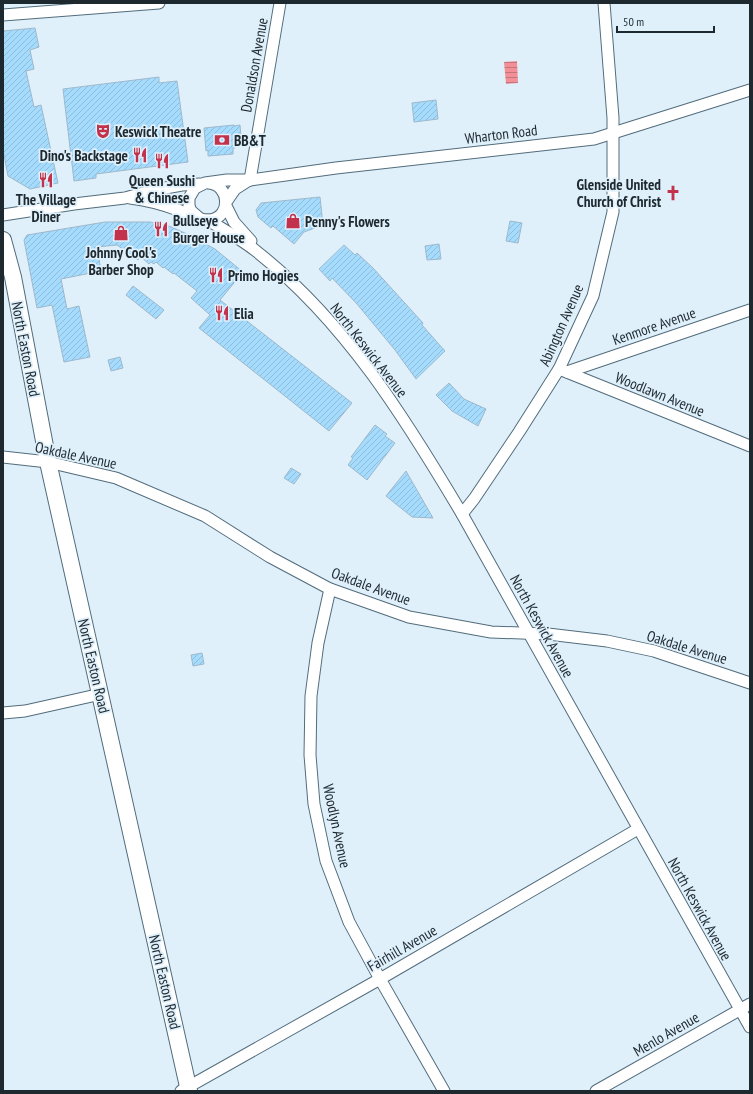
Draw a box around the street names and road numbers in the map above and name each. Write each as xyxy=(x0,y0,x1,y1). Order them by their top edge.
street label: Donaldson Avenue xyxy=(236,16,272,114)
street label: Wharton Road xyxy=(464,120,538,148)
street label: Abington Avenue xyxy=(534,281,588,369)
street label: North Keswick Avenue xyxy=(326,299,412,401)
street label: North Easton Road xyxy=(7,300,45,398)
street label: Kenmore Avenue xyxy=(610,303,698,349)
street label: Woodlawn Avenue xyxy=(613,367,707,421)
street label: Oakdale Avenue xyxy=(33,437,119,473)
street label: Oakdale Avenue xyxy=(329,563,413,609)
street label: North Keswick Avenue xyxy=(506,571,578,681)
street label: North Easton Road xyxy=(74,617,114,715)
street label: Oakdale Avenue xyxy=(645,626,729,668)
street label: Woodlyn Avenue xyxy=(319,782,355,870)
street label: North Keswick Avenue xyxy=(664,854,736,964)
street label: Fairhill Avenue xyxy=(364,920,440,976)
street label: North Easton Road xyxy=(145,933,185,1031)
street label: Menlo Avenue xyxy=(630,1008,702,1060)

